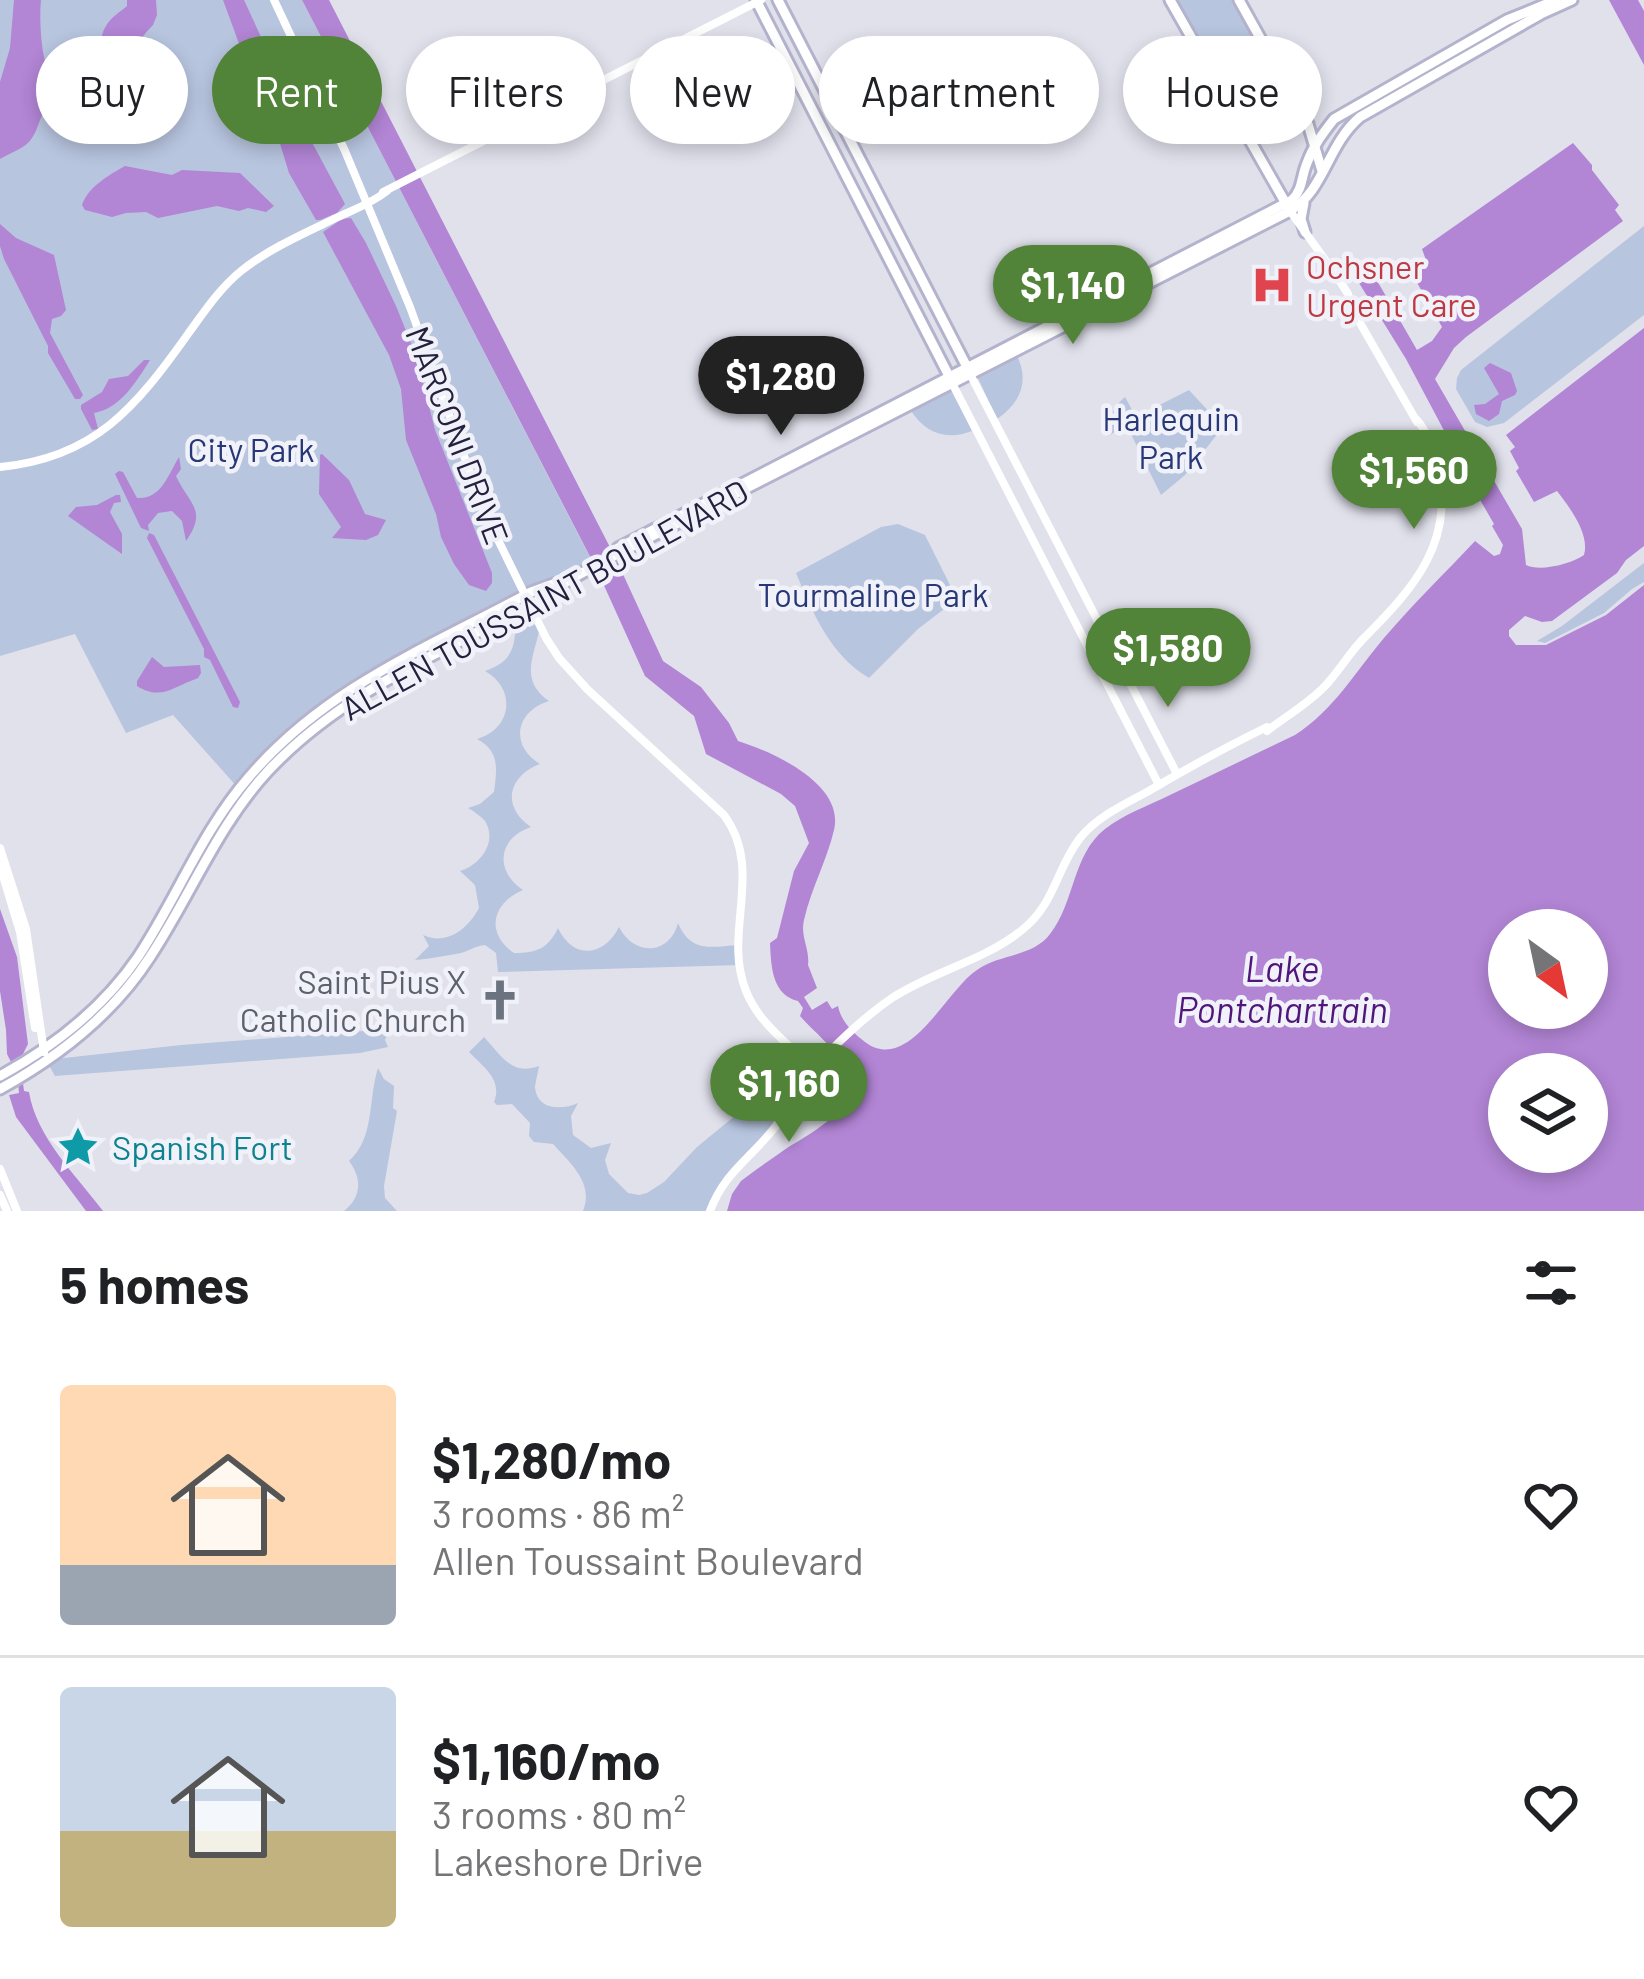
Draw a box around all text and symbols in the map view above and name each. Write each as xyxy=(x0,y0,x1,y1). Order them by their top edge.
chip: Buy xyxy=(36,36,188,144)
chip: Rent xyxy=(212,36,382,144)
chip: Filters xyxy=(406,36,606,144)
chip: New xyxy=(630,36,795,144)
chip: Apartment xyxy=(819,36,1099,144)
chip: House xyxy=(1123,36,1322,144)
pin: $1,140 xyxy=(975,245,1171,347)
place label: Ochsner Urgent Care xyxy=(1306,246,1477,324)
text: $1,140 xyxy=(1020,260,1126,307)
hospital icon: Ochsner Urgent Care xyxy=(1249,262,1295,308)
street label: MARCONI DRIVE xyxy=(398,321,518,549)
pin: $1,280 xyxy=(683,336,879,438)
text: $1,280 xyxy=(725,351,837,398)
park label: Harlequin Park xyxy=(1102,398,1240,476)
park label: City Park xyxy=(187,429,315,469)
pin: $1,560 xyxy=(1316,430,1512,532)
text: $1,560 xyxy=(1359,445,1469,492)
street label: ALLEN TOUSSAINT BOULEVARD xyxy=(334,470,754,728)
park label: Tourmaline Park xyxy=(758,574,988,614)
pin: $1,580 xyxy=(1070,608,1266,710)
text: $1,580 xyxy=(1113,623,1223,670)
north arrow xyxy=(1488,909,1608,1029)
map controls xyxy=(1488,909,1608,1173)
water label: Lake Pontchartrain xyxy=(1176,946,1388,1030)
place label: Saint Pius X Catholic Church xyxy=(240,961,466,1039)
church icon: Saint Pius X Catholic Church xyxy=(477,977,523,1023)
pin: $1,160 xyxy=(691,1043,887,1145)
button: layers xyxy=(1488,1053,1608,1173)
text: $1,160 xyxy=(737,1058,841,1105)
place icon: Spanish Fort xyxy=(55,1124,101,1170)
place label: Spanish Fort xyxy=(112,1127,293,1167)
icon: filters xyxy=(1518,1250,1584,1316)
text: 5 homes xyxy=(60,1253,249,1314)
text: $1,280/mo xyxy=(432,1428,671,1489)
icon: home xyxy=(156,1433,300,1577)
icon: heart xyxy=(1518,1472,1584,1538)
text: 3 rooms · 86 m² xyxy=(432,1489,684,1536)
text: Allen Toussaint Boulevard xyxy=(432,1536,864,1583)
text: $1,160/mo xyxy=(432,1729,661,1790)
icon: home xyxy=(156,1735,300,1879)
icon: heart xyxy=(1518,1774,1584,1840)
text: 3 rooms · 80 m² xyxy=(432,1790,686,1837)
text: Lakeshore Drive xyxy=(432,1837,704,1884)

